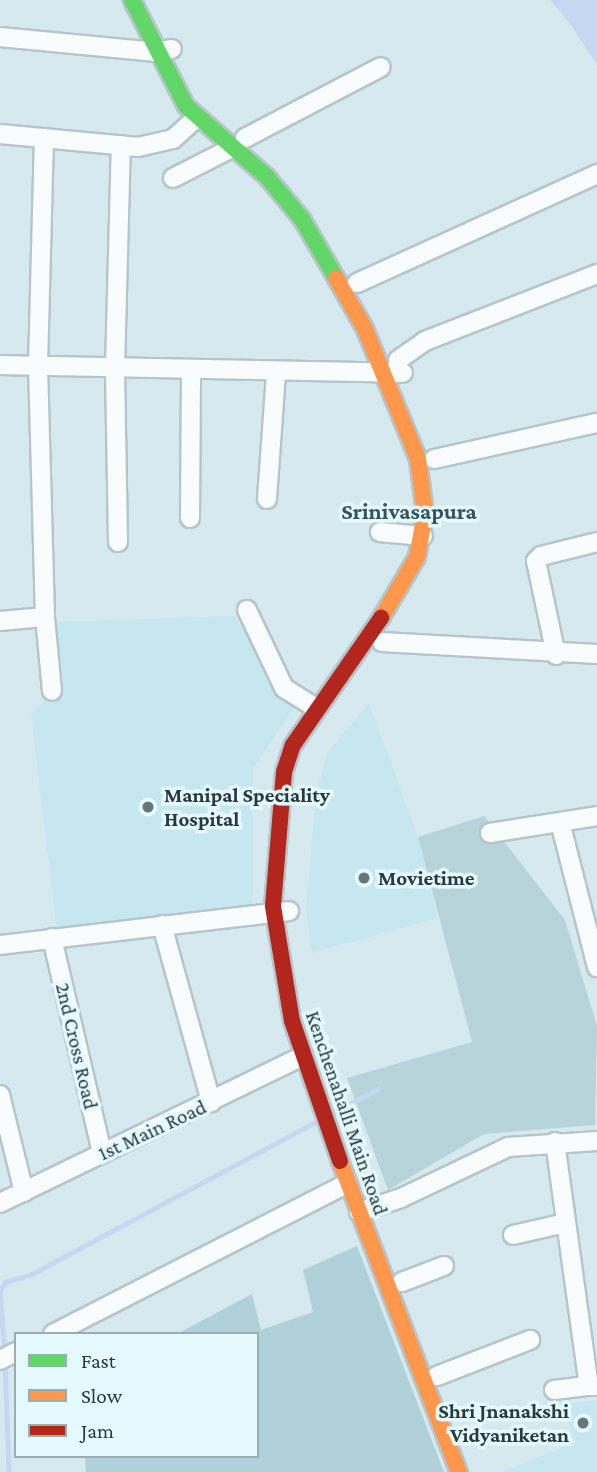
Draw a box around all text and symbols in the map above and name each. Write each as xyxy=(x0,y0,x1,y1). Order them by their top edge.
district label: Srinivasapura xyxy=(341,497,477,525)
place label: Manipal Speciality Hospital xyxy=(164,782,330,832)
marker: Manipal Speciality Hospital xyxy=(138,797,158,817)
place label: Movietime xyxy=(378,865,474,891)
marker: Movietime xyxy=(356,870,372,886)
street label: 2nd Cross Road xyxy=(50,980,104,1112)
street label: Kenchenahalli Main Road xyxy=(300,1008,394,1218)
street label: 1st Main Road xyxy=(94,1094,210,1166)
legend xyxy=(14,1332,259,1458)
text: Fast xyxy=(81,1349,116,1373)
text: Slow xyxy=(81,1384,122,1408)
place label: Shri Jnanakshi Vidyaniketan xyxy=(438,1398,569,1448)
marker: Shri Jnanakshi Vidyaniketan xyxy=(575,1415,591,1431)
text: Jam xyxy=(81,1419,114,1443)

